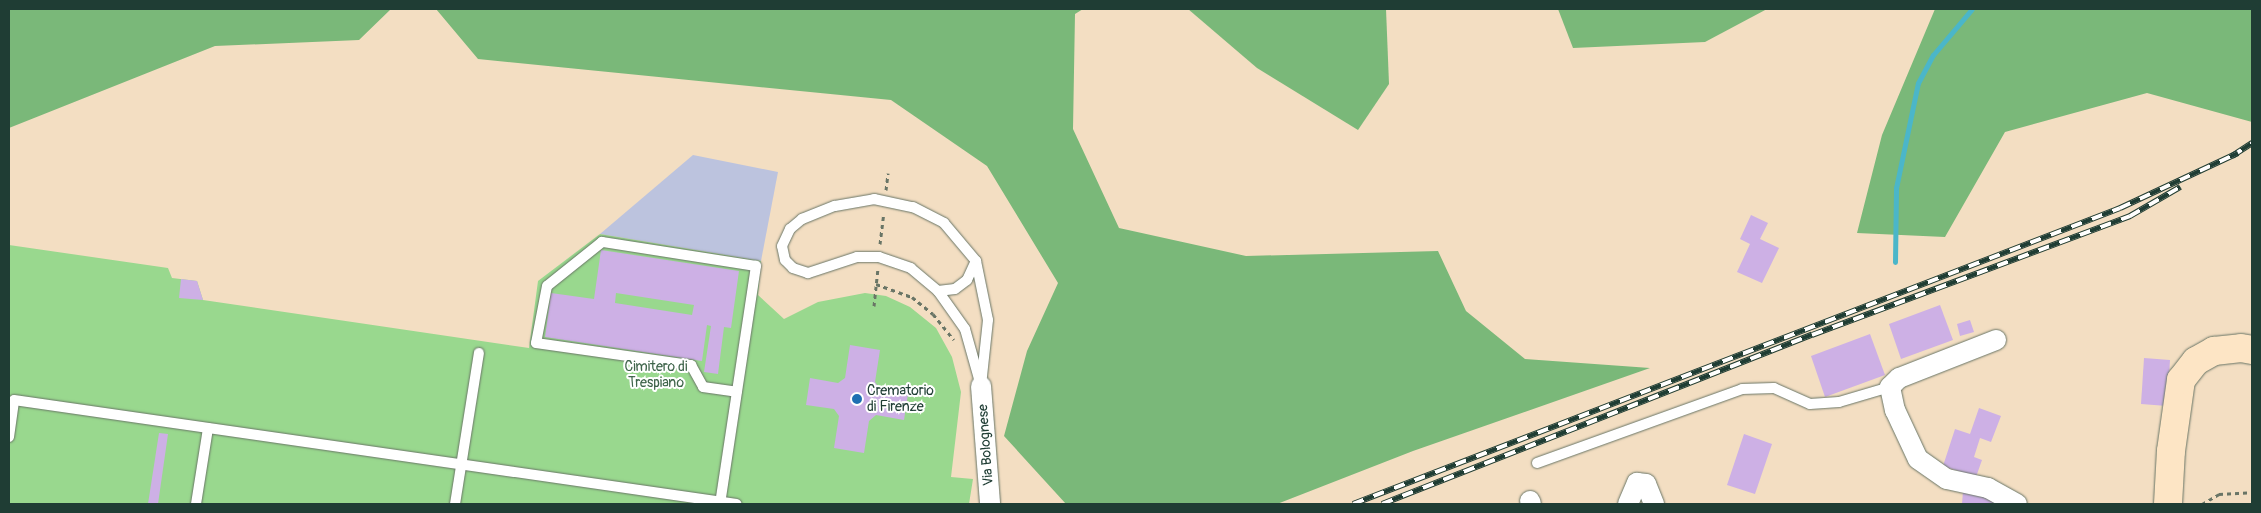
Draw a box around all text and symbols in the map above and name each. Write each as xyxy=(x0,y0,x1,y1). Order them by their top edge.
park label: Cimitero di Trespiano xyxy=(625,359,687,392)
place label: Crematorio di Firenze xyxy=(867,383,934,416)
marker: Crematorio di Firenze xyxy=(851,393,863,405)
street label: Via Bolognese xyxy=(975,404,997,486)

